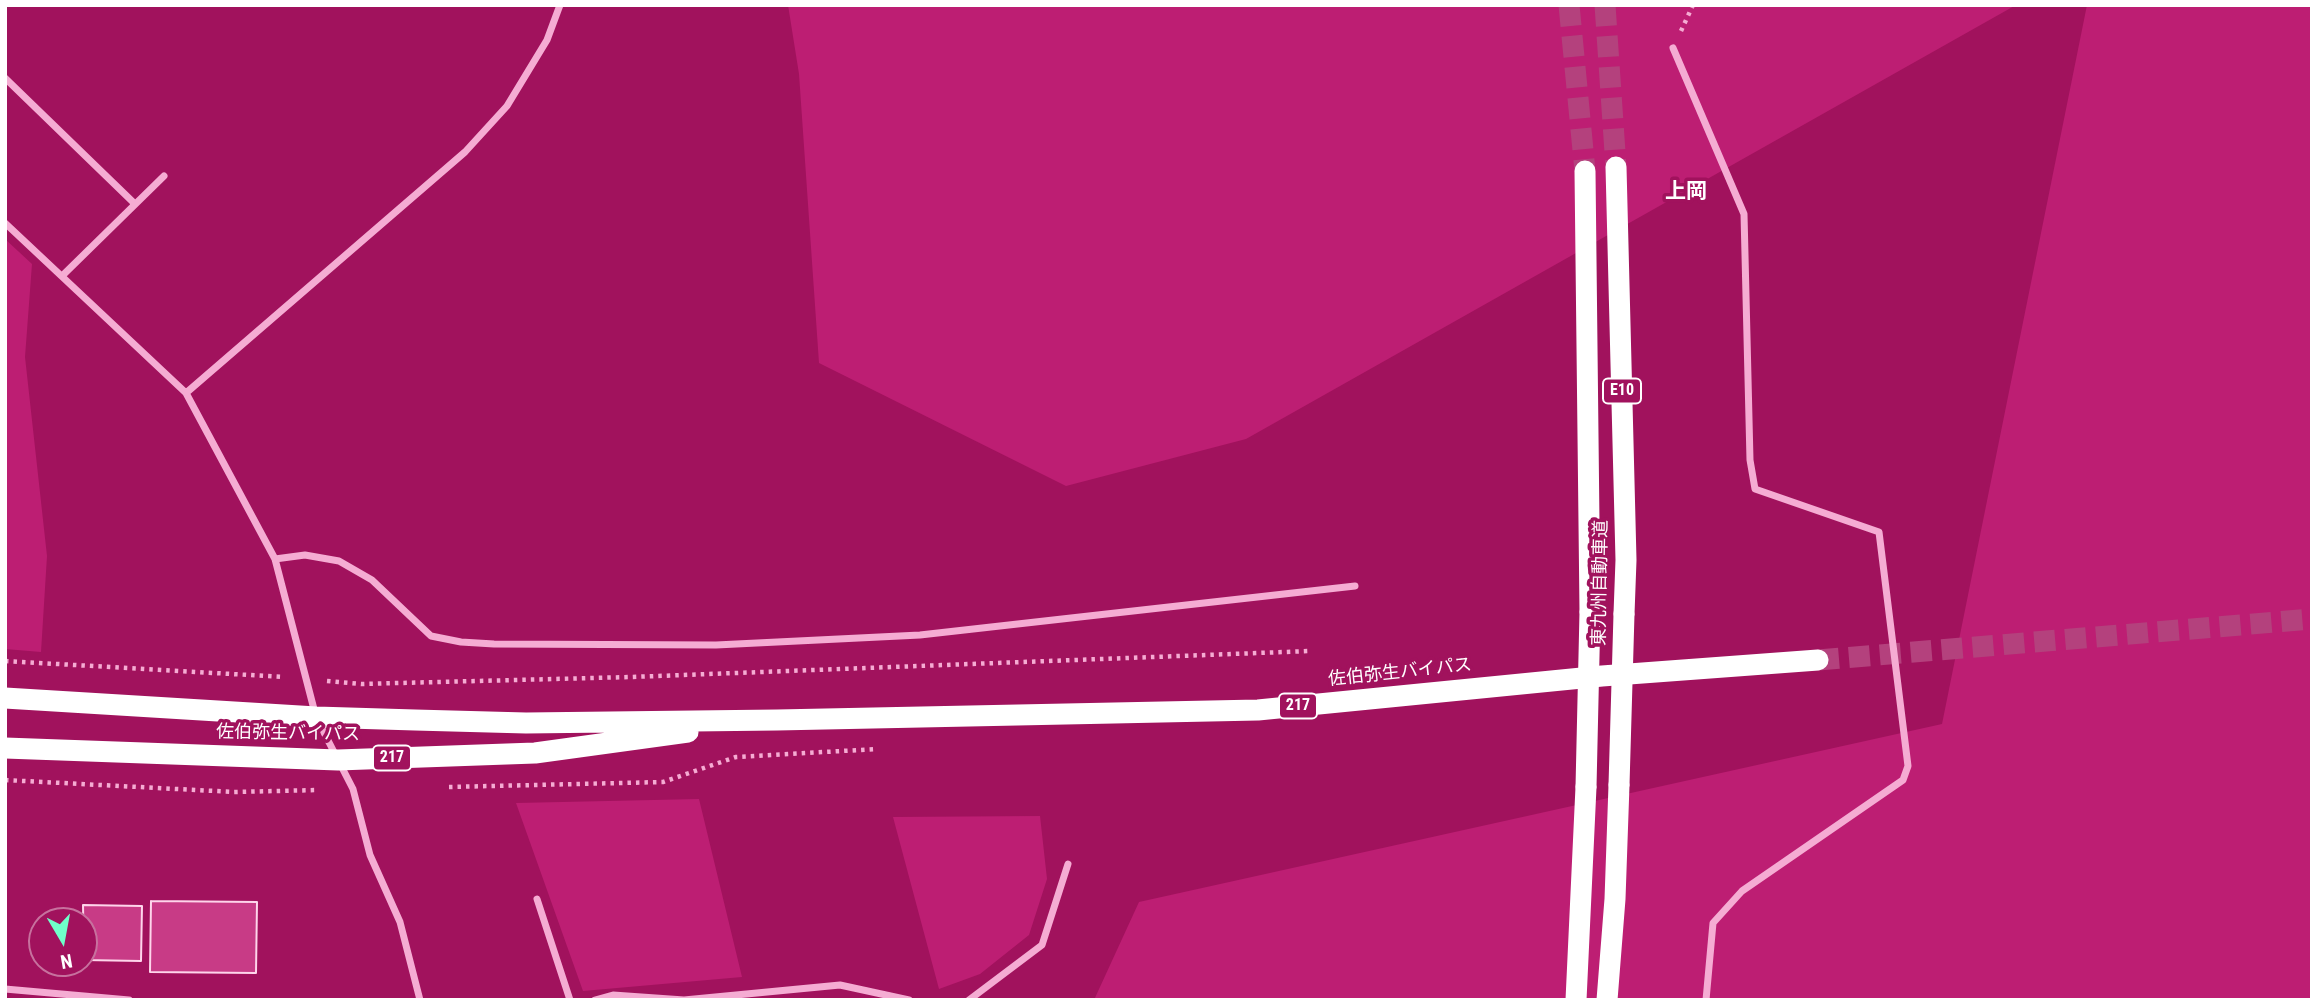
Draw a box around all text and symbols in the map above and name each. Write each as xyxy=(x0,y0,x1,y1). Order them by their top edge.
district label: 上岡 xyxy=(1665,180,1707,206)
road number: E10 xyxy=(1603,378,1641,404)
street label: 東九州自動車道 xyxy=(1589,520,1613,646)
street label: 佐伯弥生バイパス xyxy=(1327,655,1473,691)
road number: 217 xyxy=(1279,694,1317,719)
street label: 佐伯弥生バイパス xyxy=(216,722,360,746)
road number: 217 xyxy=(373,746,411,771)
north arrow xyxy=(28,907,98,977)
text: N xyxy=(59,949,74,974)

